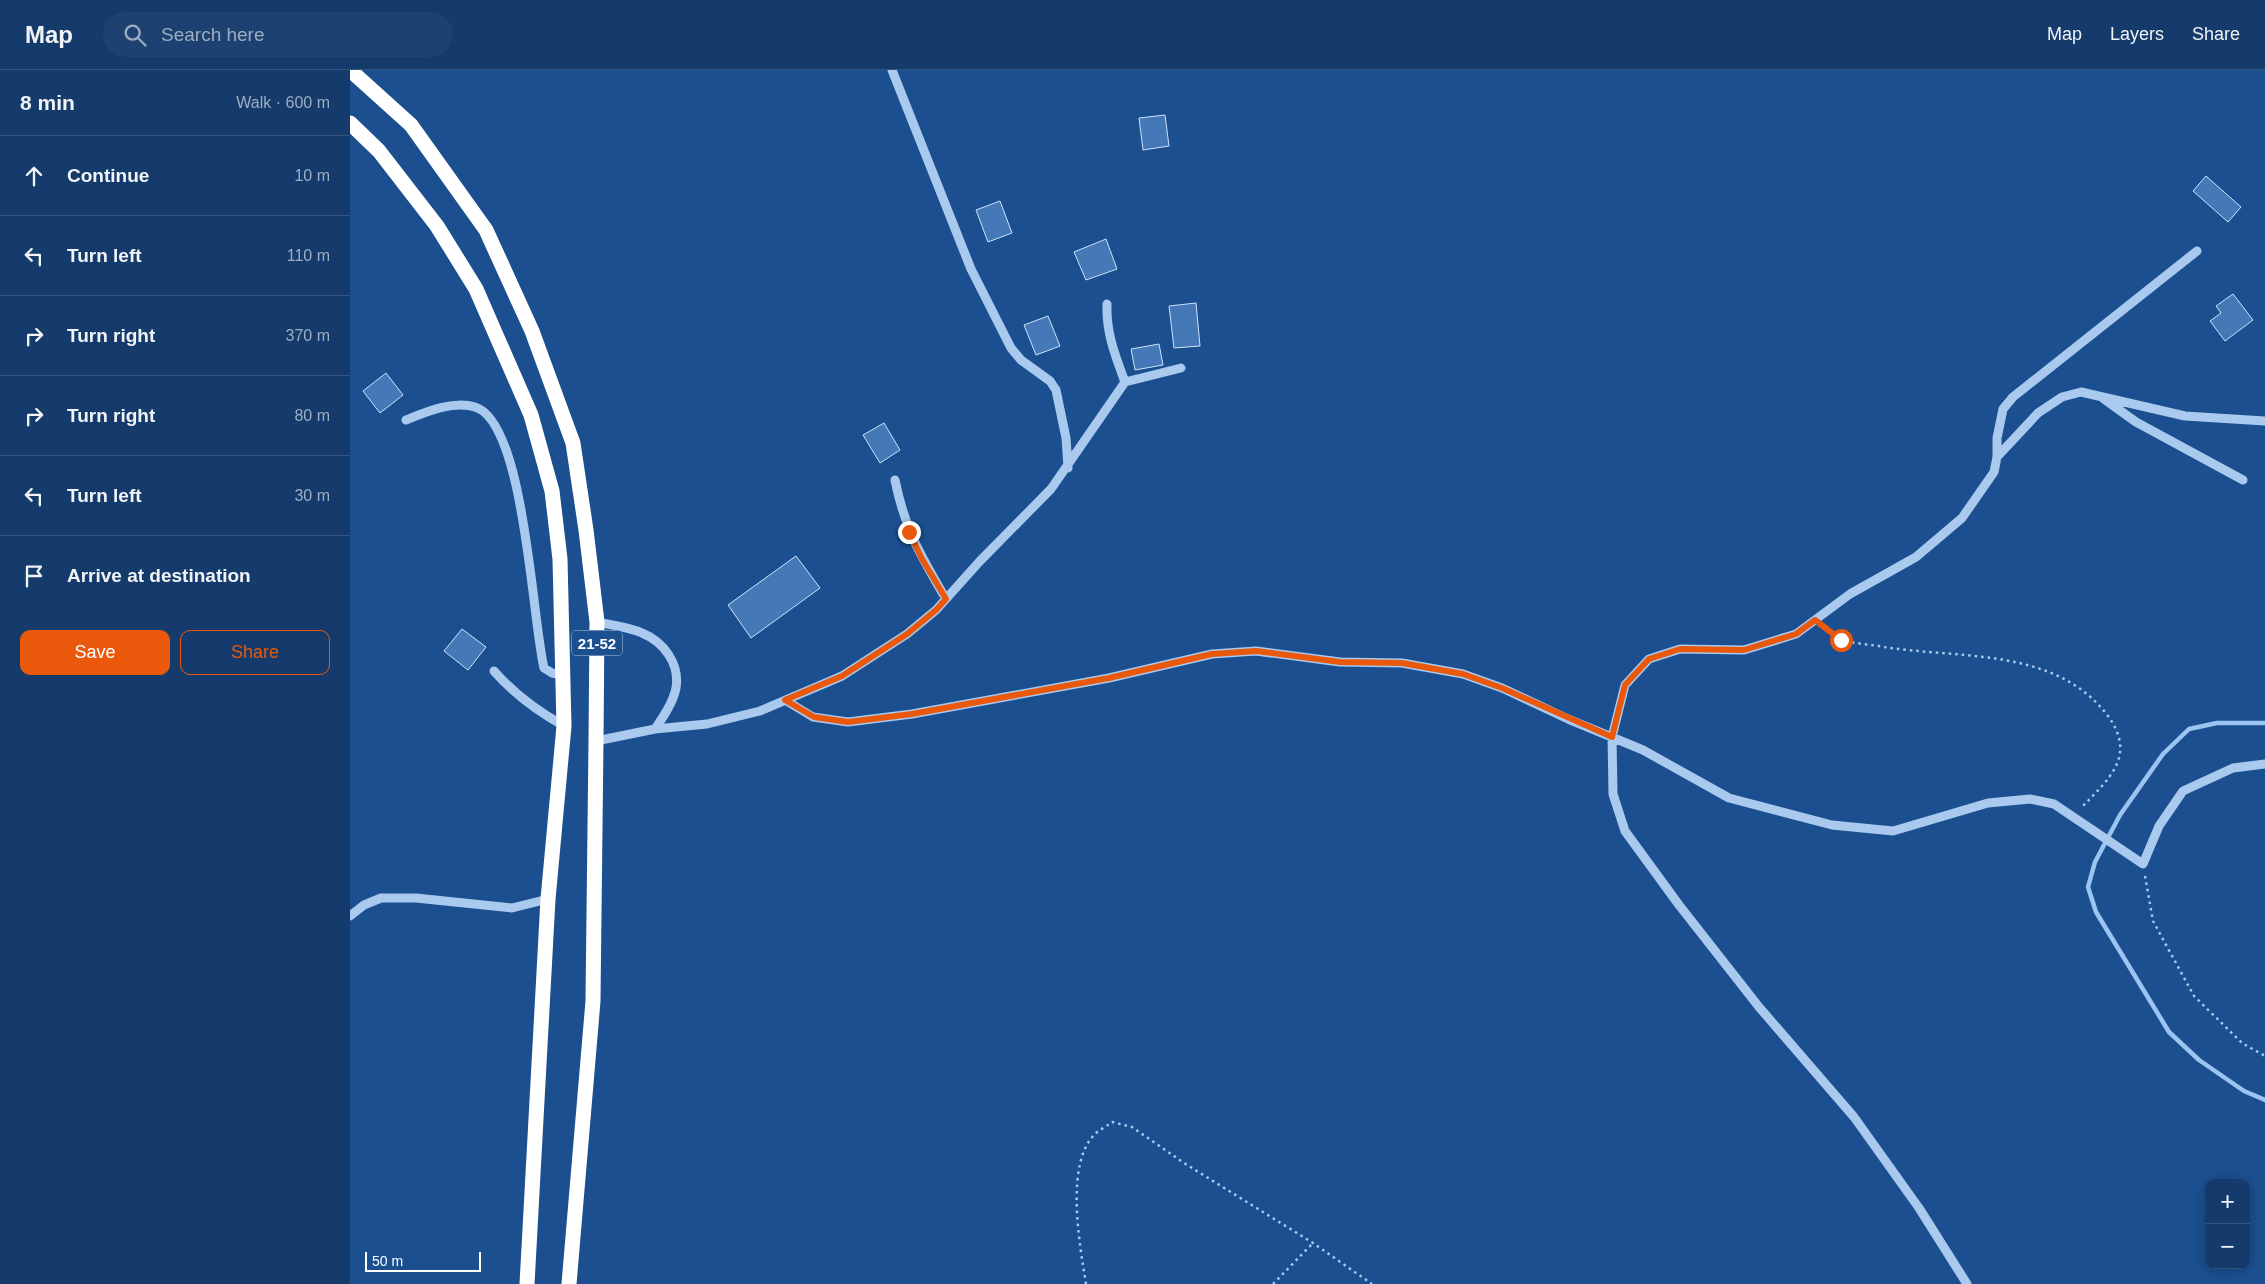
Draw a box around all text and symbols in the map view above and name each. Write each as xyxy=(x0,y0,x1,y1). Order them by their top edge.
search box xyxy=(103,12,453,57)
text: Map xyxy=(25,21,73,48)
icon: search xyxy=(121,21,149,49)
text: Search here xyxy=(161,24,265,45)
text: Map xyxy=(2047,24,2082,44)
text: Layers xyxy=(2110,24,2164,44)
text: Share xyxy=(2192,24,2240,44)
text: 8 min xyxy=(20,91,75,114)
text: Walk · 600 m xyxy=(236,94,330,111)
icon: ahead xyxy=(20,162,48,190)
text: Continue xyxy=(67,165,149,186)
text: 10 m xyxy=(294,167,330,184)
icon: left xyxy=(20,242,48,270)
text: Turn left xyxy=(67,245,142,266)
text: 110 m xyxy=(287,247,330,264)
icon: right xyxy=(20,322,48,350)
text: Turn right xyxy=(67,325,155,346)
text: 370 m xyxy=(286,327,330,344)
icon: right xyxy=(20,402,48,430)
text: Turn right xyxy=(67,405,155,426)
text: 80 m xyxy=(294,407,330,424)
icon: left xyxy=(20,482,48,510)
text: Turn left xyxy=(67,485,142,506)
text: 30 m xyxy=(294,487,330,504)
route end xyxy=(898,521,921,544)
icon: arrive xyxy=(20,562,48,590)
text: Arrive at destination xyxy=(67,565,251,586)
route start xyxy=(1830,629,1853,652)
button: Save xyxy=(20,630,170,675)
button: Share xyxy=(180,630,330,675)
road number: 21-52 xyxy=(572,630,622,656)
map controls xyxy=(2205,1179,2250,1269)
button: + xyxy=(2205,1179,2250,1224)
button: − xyxy=(2205,1224,2250,1269)
scale bar xyxy=(365,1249,481,1272)
text: 50 m xyxy=(372,1253,403,1269)

